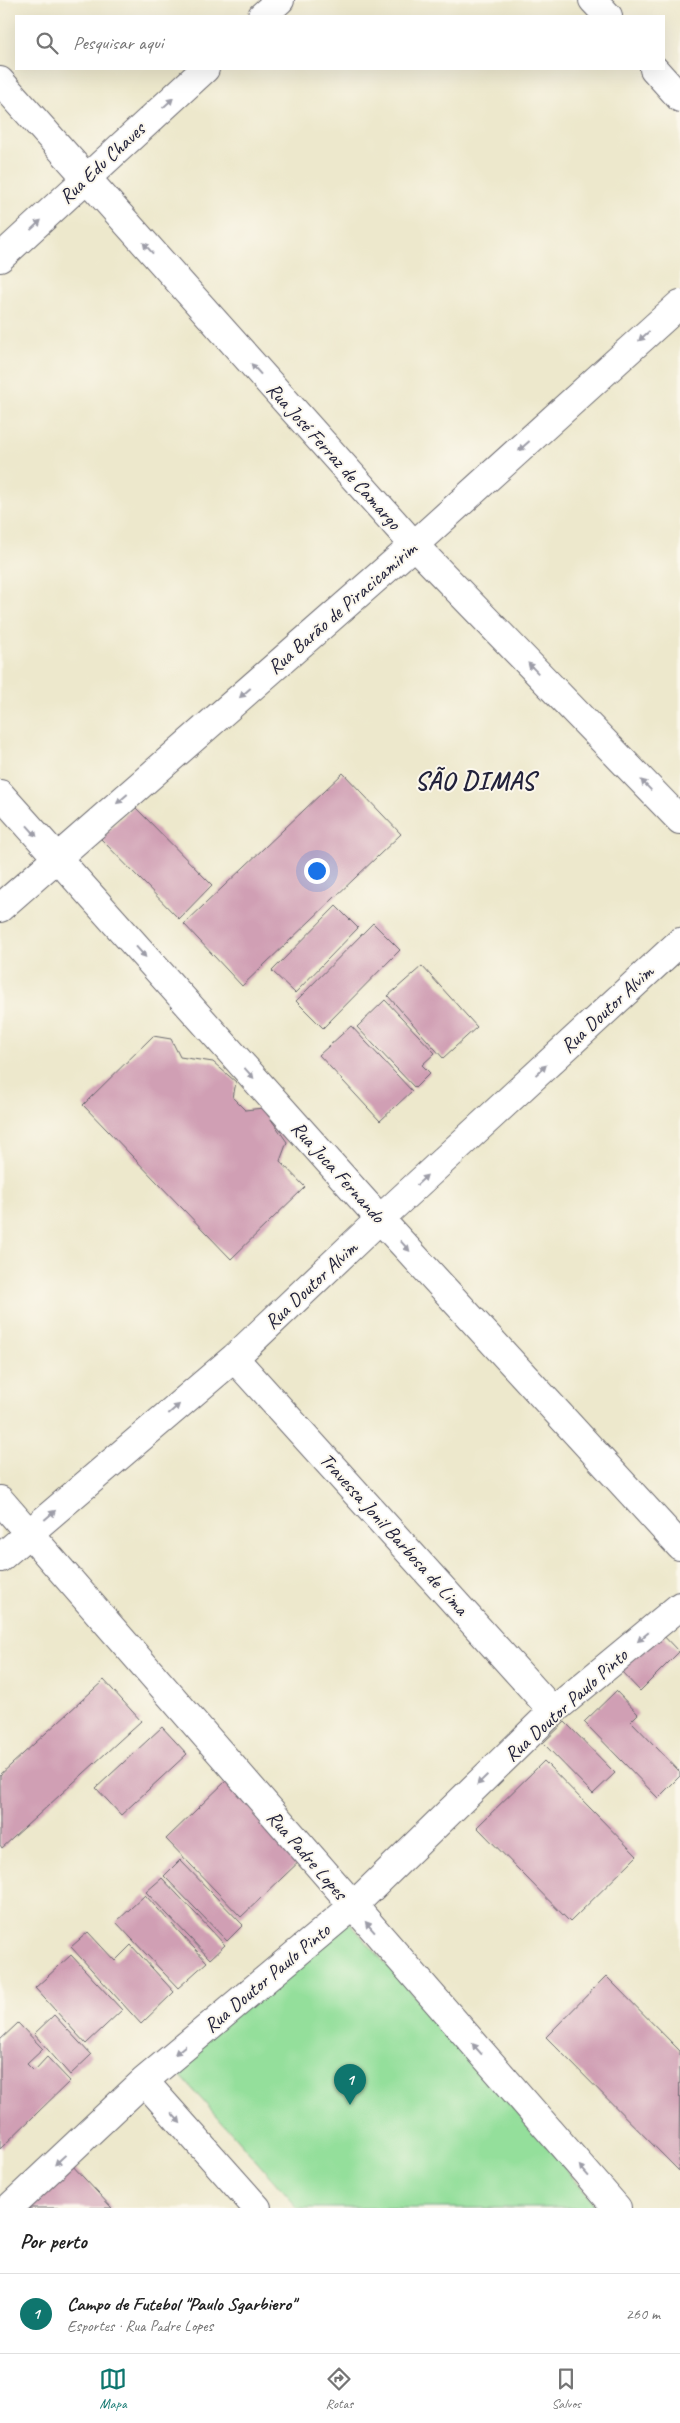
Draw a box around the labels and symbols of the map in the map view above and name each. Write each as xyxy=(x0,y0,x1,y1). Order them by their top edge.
one-way arrow xyxy=(162,97,174,109)
street label: Rua Edu Chaves xyxy=(54,115,152,209)
one-way arrow xyxy=(29,219,41,231)
one-way arrow xyxy=(142,243,154,255)
one-way arrow xyxy=(637,331,650,342)
one-way arrow xyxy=(251,363,262,376)
street label: Rua José Ferraz de Camargo xyxy=(261,377,407,536)
one-way arrow xyxy=(518,440,530,452)
street label: Rua Barão de Piracicamirim xyxy=(262,535,423,680)
one-way arrow xyxy=(527,663,539,675)
one-way arrow xyxy=(238,687,251,698)
district label: SÃO DIMAS xyxy=(415,765,540,797)
one-way arrow xyxy=(640,779,652,791)
one-way arrow xyxy=(116,794,129,805)
one-way arrow xyxy=(27,824,38,837)
your location xyxy=(304,858,330,884)
one-way arrow xyxy=(135,945,147,957)
street label: Rua Doutor Alvim xyxy=(555,958,660,1058)
one-way arrow xyxy=(535,1064,547,1076)
one-way arrow xyxy=(244,1066,255,1079)
street label: Rua Juca Fernando xyxy=(286,1116,391,1229)
one-way arrow xyxy=(415,1175,428,1186)
street label: Rua Doutor Alvim xyxy=(259,1234,364,1334)
one-way arrow xyxy=(399,1239,411,1251)
one-way arrow xyxy=(167,1403,179,1415)
street label: Travessa Jonil Barbosa de Lima xyxy=(314,1448,475,1622)
one-way arrow xyxy=(43,1509,56,1520)
one-way arrow xyxy=(637,1631,649,1643)
street label: Rua Doutor Paulo Pinto xyxy=(499,1642,634,1767)
one-way arrow xyxy=(477,1774,489,1786)
street label: Rua Padre Lopes xyxy=(262,1805,354,1906)
street label: Rua Doutor Paulo Pinto xyxy=(199,1917,336,2038)
one-way arrow xyxy=(364,1922,376,1934)
one-way arrow xyxy=(471,2044,483,2056)
one-way arrow xyxy=(174,2045,187,2056)
pin: 1 xyxy=(334,2064,366,2105)
one-way arrow xyxy=(170,2111,182,2123)
one-way arrow xyxy=(55,2154,67,2166)
one-way arrow xyxy=(579,2165,590,2178)

